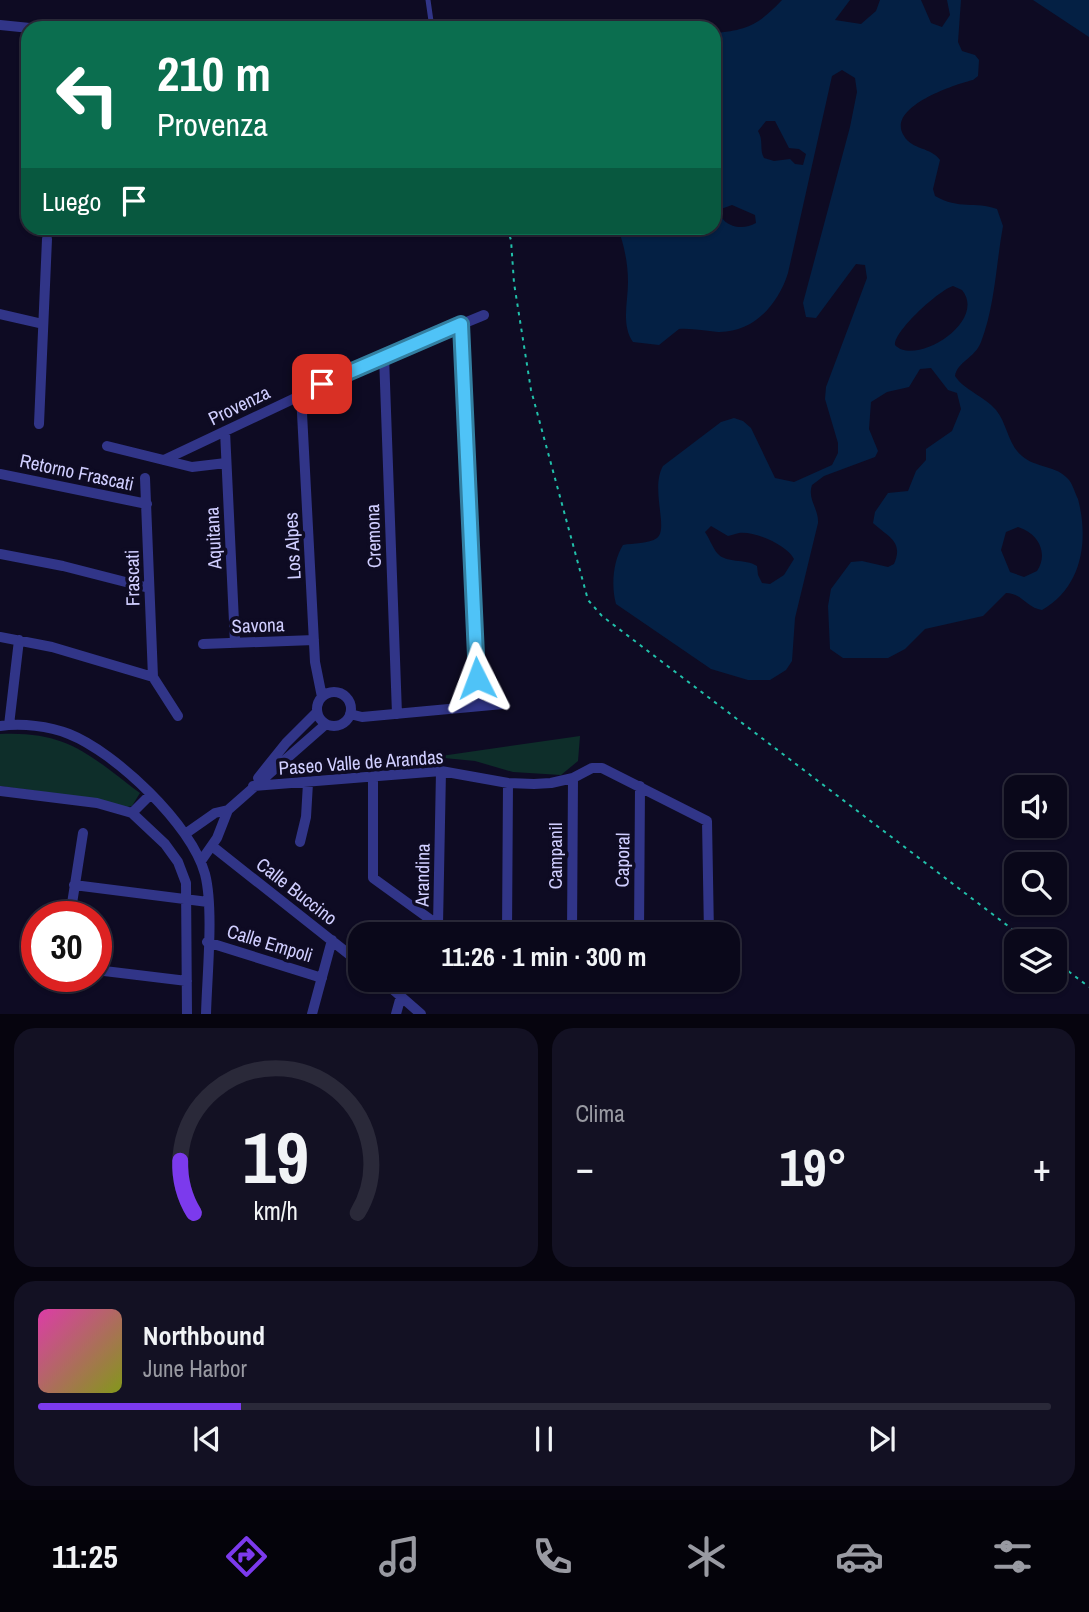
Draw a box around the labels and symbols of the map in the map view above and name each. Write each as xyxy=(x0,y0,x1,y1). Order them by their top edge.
pin xyxy=(292,354,352,414)
street label: Provenza xyxy=(204,379,275,431)
street label: Retorno Frascati xyxy=(18,447,136,497)
street label: Cremona xyxy=(359,503,387,568)
street label: Aquitana xyxy=(198,506,228,571)
street label: Los Alpes xyxy=(277,511,307,580)
street label: Frascati xyxy=(119,550,145,606)
street label: Savona xyxy=(231,611,285,639)
position arrow xyxy=(440,641,514,715)
street label: Paseo Valle de Arandas xyxy=(278,743,444,781)
street label: Campanil xyxy=(542,823,568,889)
street label: Caporal xyxy=(609,832,635,888)
street label: Arandina xyxy=(408,843,436,908)
street label: Calle Buccino xyxy=(251,851,343,931)
speed limit sign: 30 xyxy=(21,901,112,992)
street label: Calle Empoli xyxy=(224,918,316,968)

